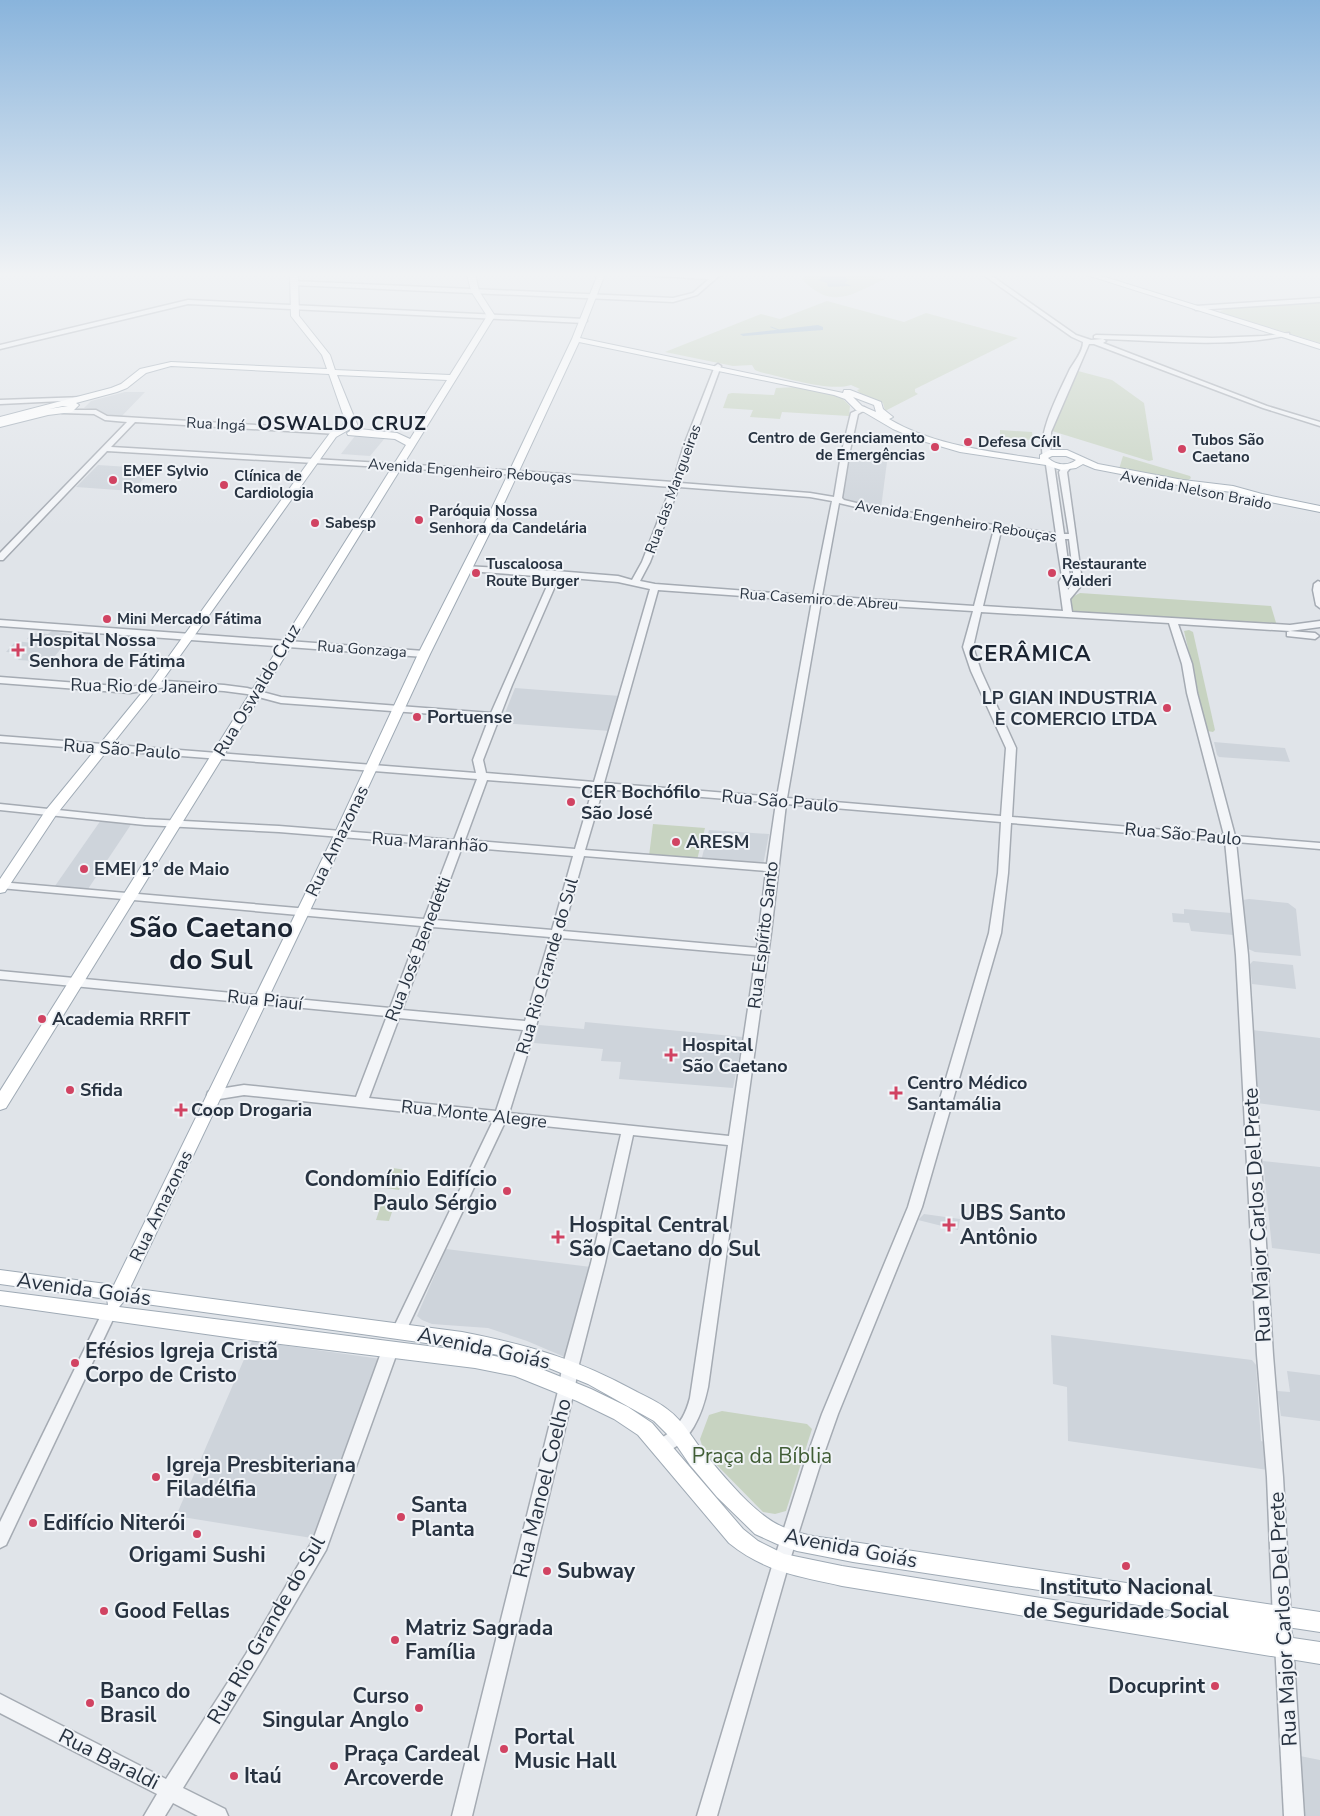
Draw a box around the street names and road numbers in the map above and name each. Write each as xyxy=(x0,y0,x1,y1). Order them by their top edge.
street label: Rua Ingá xyxy=(186,412,246,436)
street label: Rua das Mangueiras xyxy=(640,421,706,557)
street label: Avenida Engenheiro Rebouças xyxy=(368,454,572,488)
street label: Avenida Nelson Braido xyxy=(1118,465,1274,515)
street label: Avenida Engenheiro Rebouças xyxy=(854,495,1058,547)
street label: Rua Casemiro de Abreu xyxy=(739,583,899,615)
street label: Rua Oswaldo Cruz xyxy=(208,619,306,761)
street label: Rua Gonzaga xyxy=(317,636,407,662)
street label: Rua Rio de Janeiro xyxy=(70,673,218,699)
street label: Rua São Paulo xyxy=(63,733,181,765)
street label: Rua Amazonas xyxy=(300,781,374,901)
street label: Rua São Paulo xyxy=(720,784,840,818)
street label: Rua São Paulo xyxy=(1123,817,1243,851)
street label: Rua Maranhão xyxy=(371,826,489,858)
street label: Rua Espírito Santo xyxy=(742,860,784,1010)
street label: Rua José Benedetti xyxy=(379,873,457,1025)
street label: Rua Rio Grande do Sul xyxy=(510,874,584,1057)
street label: Rua Piauí xyxy=(226,984,305,1016)
street label: Rua Major Carlos Del Prete xyxy=(1236,1087,1278,1343)
street label: Rua Monte Alegre xyxy=(400,1094,548,1134)
street label: Rua Amazonas xyxy=(124,1146,198,1266)
street label: Avenida Goiás xyxy=(15,1266,153,1312)
street label: Avenida Goiás xyxy=(415,1320,553,1376)
street label: Rua Manoel Coelho xyxy=(506,1395,578,1581)
street label: Rua Major Carlos Del Prete xyxy=(1262,1491,1304,1747)
street label: Avenida Goiás xyxy=(782,1521,920,1575)
street label: Rua Rio Grande do Sul xyxy=(201,1530,332,1729)
street label: Rua Baraldi xyxy=(54,1722,164,1796)

